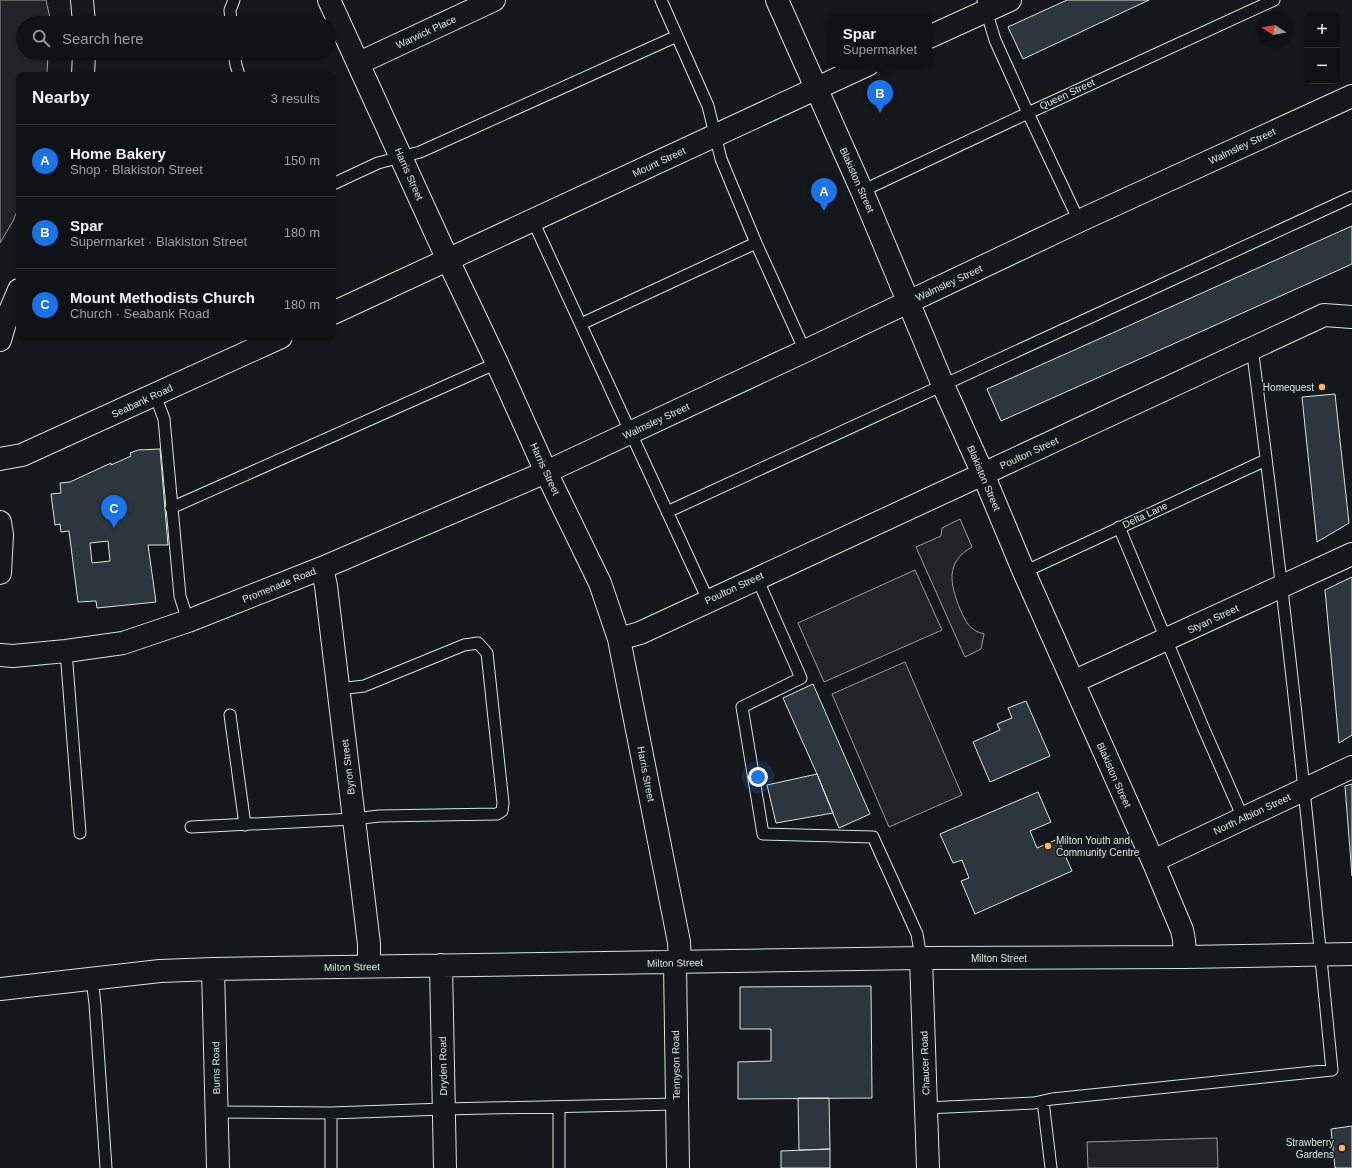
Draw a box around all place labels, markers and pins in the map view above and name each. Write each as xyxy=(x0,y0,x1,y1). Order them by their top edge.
pin: B xyxy=(867,80,893,113)
pin: A xyxy=(811,178,837,211)
place label: Homequest xyxy=(1263,382,1314,393)
marker: Homequest xyxy=(1317,382,1327,392)
pin: C xyxy=(101,495,127,528)
place label: Milton Youth and Community Centre xyxy=(1056,835,1140,858)
marker: Milton Youth and Community Centre xyxy=(1043,841,1053,851)
place label: Strawberry Gardens xyxy=(1286,1137,1334,1160)
marker: Strawberry Gardens xyxy=(1337,1143,1347,1153)

